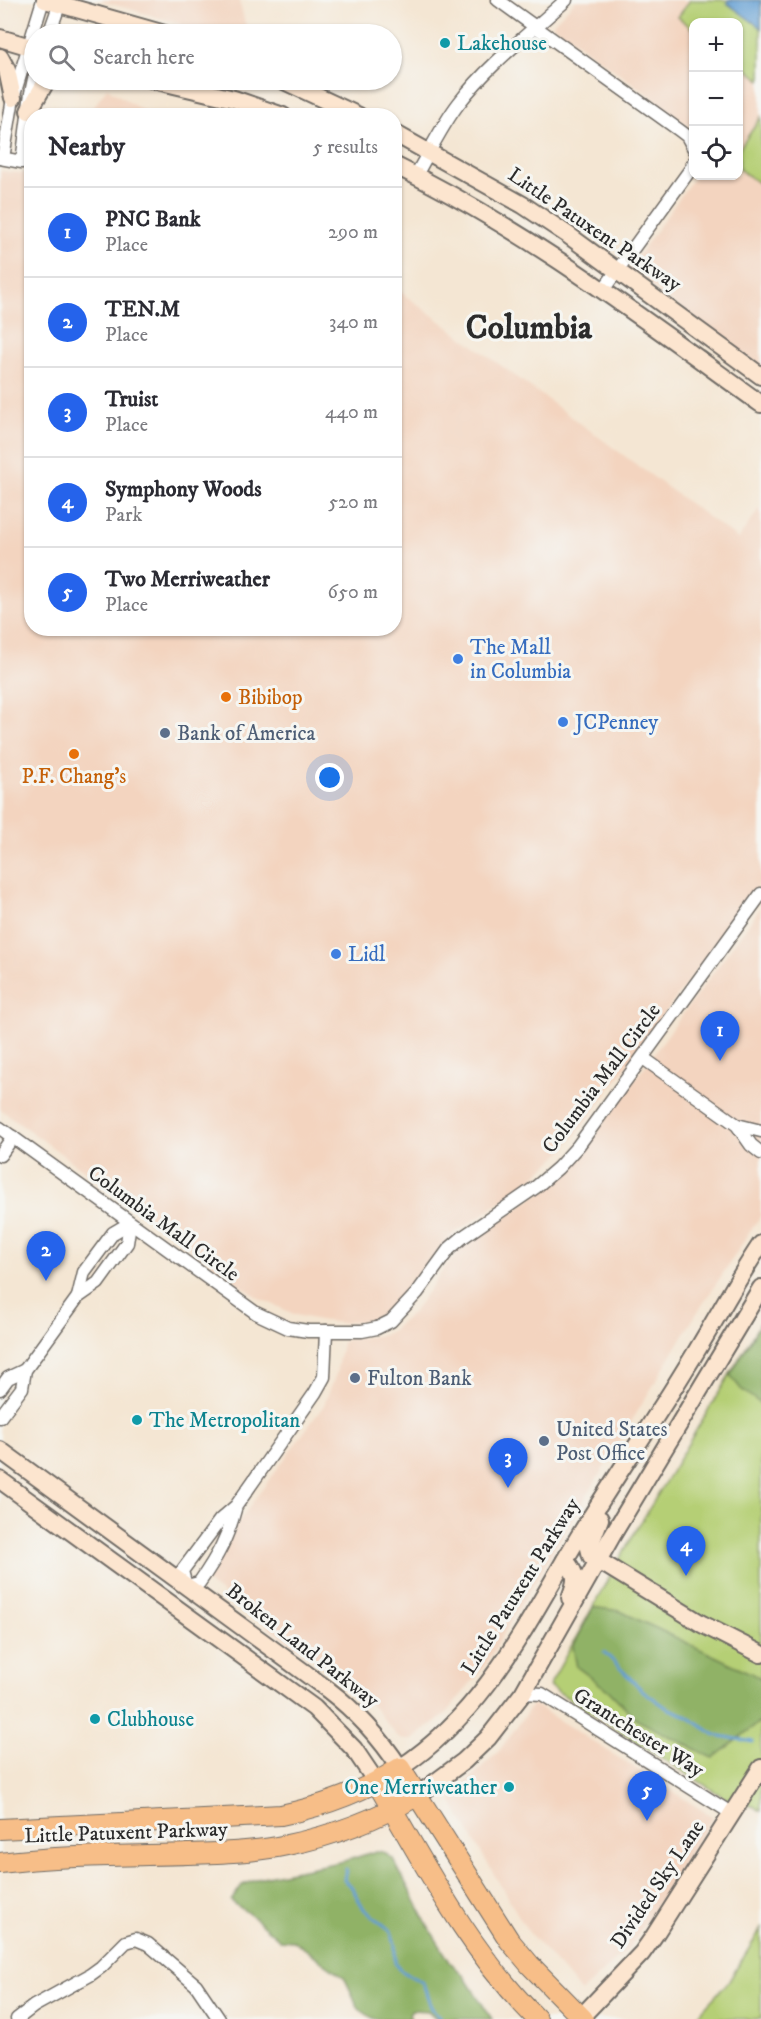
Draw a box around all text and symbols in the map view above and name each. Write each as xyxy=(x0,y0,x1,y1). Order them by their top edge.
map controls xyxy=(689,18,743,180)
button: + xyxy=(689,18,743,72)
search box xyxy=(24,24,402,90)
place label: Lakehouse xyxy=(457,31,547,57)
marker: Lakehouse xyxy=(438,36,452,50)
icon: search xyxy=(45,41,78,74)
text: Search here xyxy=(93,44,195,71)
button: − xyxy=(689,72,743,126)
button: locate xyxy=(689,126,743,180)
text: Nearby xyxy=(48,131,125,164)
text: 5 results xyxy=(313,135,378,160)
street label: Little Patuxent Parkway xyxy=(503,162,687,298)
text: PNC Bank xyxy=(105,206,201,233)
text: 1 xyxy=(64,220,71,245)
text: 290 m xyxy=(328,220,378,245)
text: Place xyxy=(105,233,148,258)
text: TEN.M xyxy=(105,296,180,323)
district label: Columbia xyxy=(466,308,593,349)
text: 2 xyxy=(63,310,72,335)
text: 340 m xyxy=(329,310,378,335)
text: Place xyxy=(105,323,148,348)
text: Truist xyxy=(105,386,158,413)
text: 3 xyxy=(64,400,71,425)
text: 440 m xyxy=(325,400,378,425)
text: Place xyxy=(105,413,148,438)
text: Symphony Woods xyxy=(105,476,262,503)
text: 4 xyxy=(62,490,73,515)
text: 520 m xyxy=(328,490,378,515)
text: Park xyxy=(105,503,142,528)
text: Two Merriweather xyxy=(105,566,270,593)
text: 5 xyxy=(63,580,72,605)
text: 650 m xyxy=(328,580,378,605)
text: Place xyxy=(105,593,148,618)
place label: The Mall in Columbia xyxy=(470,635,571,685)
marker: The Mall in Columbia xyxy=(451,652,465,666)
place label: Bibibop xyxy=(238,685,302,711)
marker: Bibibop xyxy=(219,690,233,704)
place label: JCPenney xyxy=(573,710,659,736)
marker: JCPenney xyxy=(556,715,570,729)
place label: Bank of America xyxy=(177,721,315,747)
marker: Bank of America xyxy=(158,726,172,740)
marker: P.F. Chang's xyxy=(67,747,81,761)
your location xyxy=(315,763,344,792)
place label: P.F. Chang's xyxy=(22,764,126,790)
place label: Lidl xyxy=(348,942,386,968)
marker: Lidl xyxy=(329,947,343,961)
street label: Columbia Mall Circle xyxy=(537,998,667,1159)
pin: 1 xyxy=(700,1012,740,1061)
street label: Columbia Mall Circle xyxy=(83,1160,245,1288)
pin: 2 xyxy=(26,1232,66,1281)
place label: Fulton Bank xyxy=(367,1366,472,1392)
marker: Fulton Bank xyxy=(348,1371,362,1385)
place label: The Metropolitan xyxy=(149,1408,300,1434)
marker: The Metropolitan xyxy=(130,1413,144,1427)
place label: United States Post Office xyxy=(556,1417,668,1467)
marker: United States Post Office xyxy=(537,1434,551,1448)
pin: 3 xyxy=(488,1438,528,1488)
street label: Little Patuxent Parkway xyxy=(456,1492,586,1680)
pin: 4 xyxy=(666,1526,706,1576)
street label: Broken Land Parkway xyxy=(221,1578,385,1714)
street label: Grantchester Way xyxy=(568,1682,709,1784)
place label: Clubhouse xyxy=(107,1707,194,1733)
marker: Clubhouse xyxy=(88,1712,102,1726)
pin: 5 xyxy=(628,1772,666,1821)
place label: One Merriweather xyxy=(344,1775,497,1801)
marker: One Merriweather xyxy=(502,1780,516,1794)
street label: Divided Sky Lane xyxy=(605,1815,711,1954)
street label: Little Patuxent Parkway xyxy=(24,1816,229,1850)

